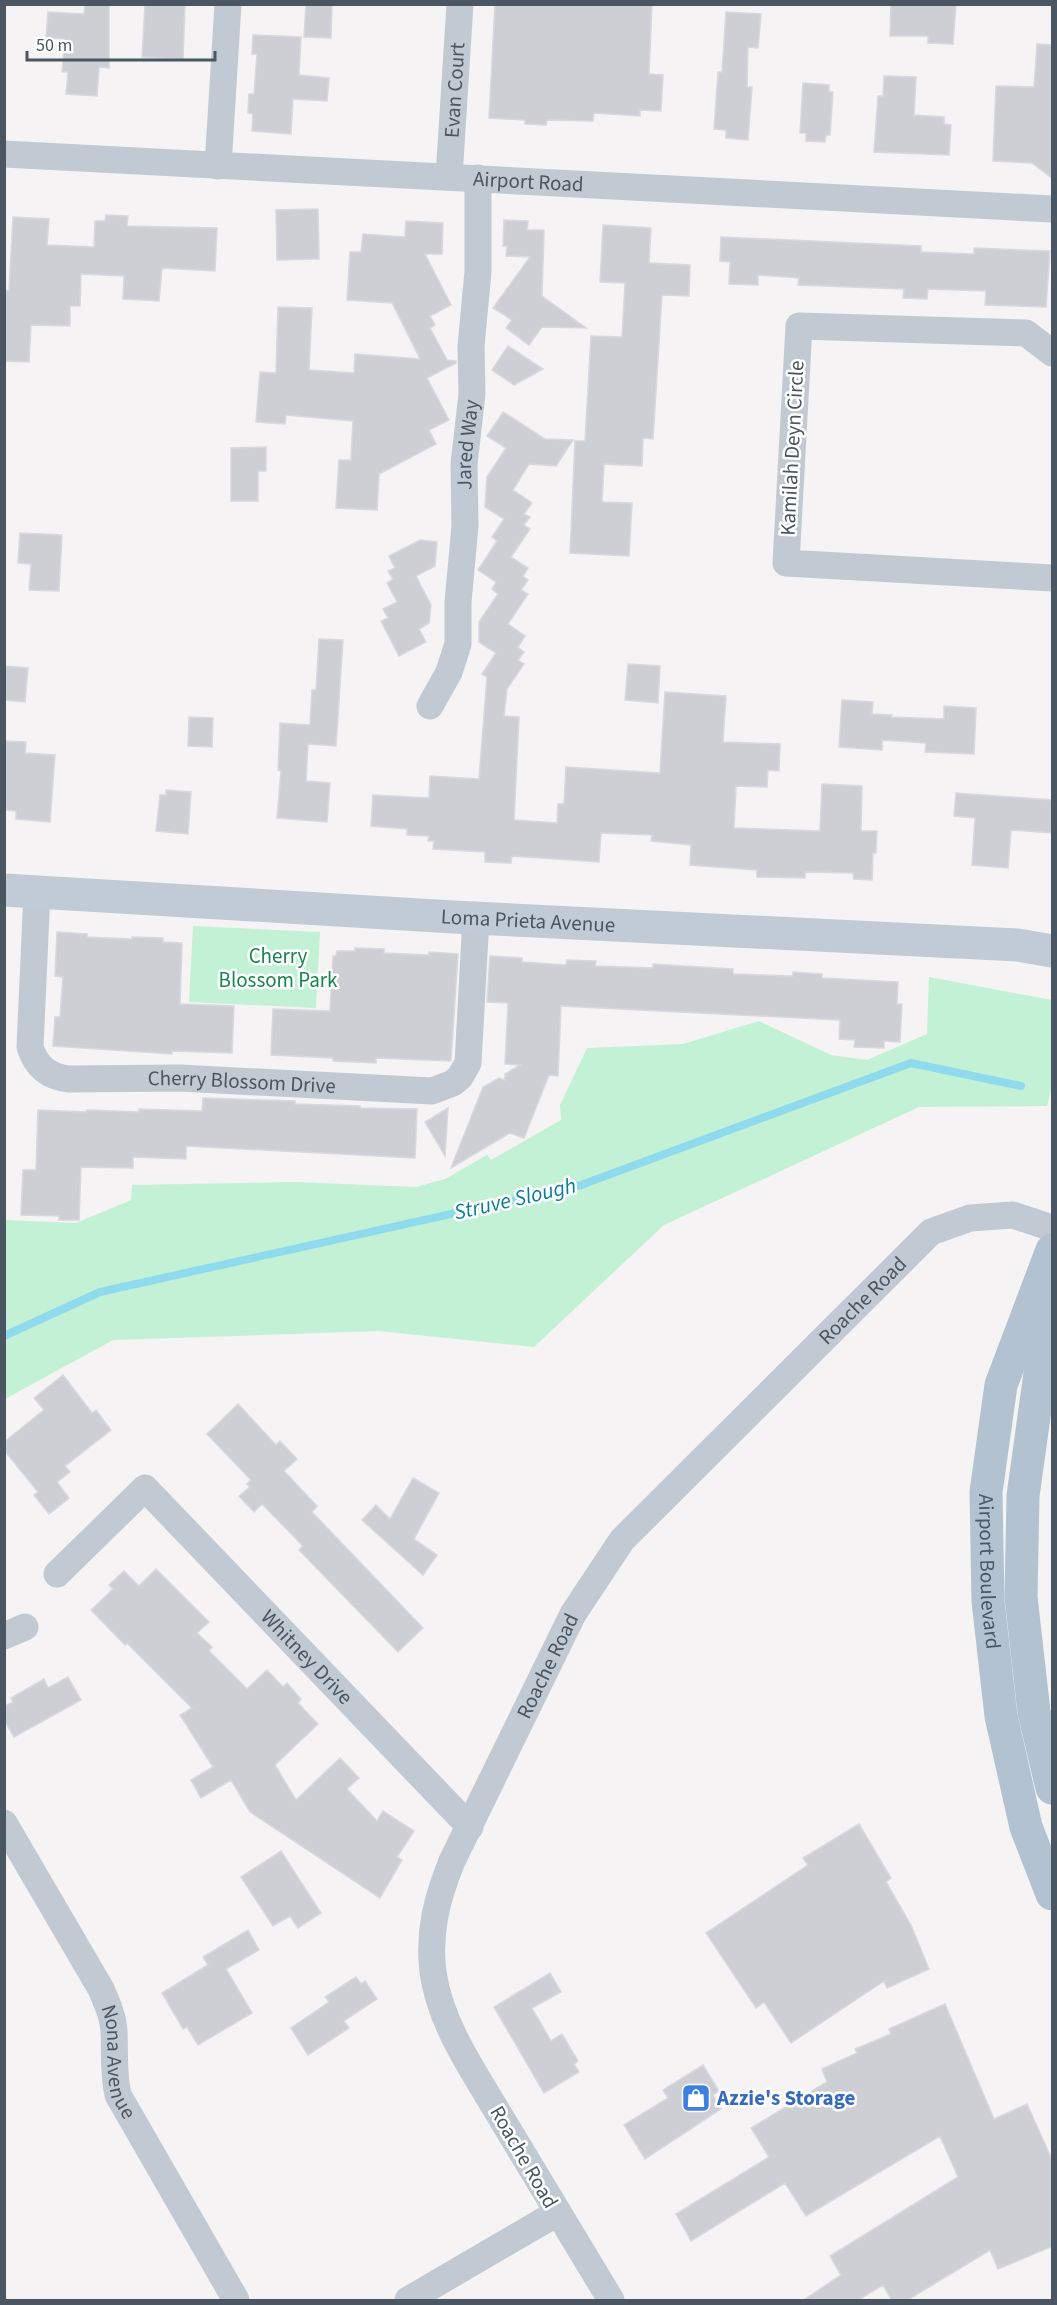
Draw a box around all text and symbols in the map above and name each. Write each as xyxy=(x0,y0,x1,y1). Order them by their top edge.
scale bar xyxy=(27,24,214,62)
text: 50 m xyxy=(36,33,72,58)
street label: Evan Court xyxy=(437,41,473,139)
street label: Airport Road xyxy=(472,164,584,199)
street label: Kamilah Deyn Circle xyxy=(772,360,812,536)
street label: Jared Way xyxy=(449,398,486,490)
street label: Loma Prieta Avenue xyxy=(440,901,616,940)
park label: Cherry Blossom Park xyxy=(219,941,338,995)
street label: Cherry Blossom Drive xyxy=(148,1063,337,1101)
water label: Struve Slough xyxy=(451,1169,579,1229)
street label: Roache Road xyxy=(811,1249,913,1351)
street label: Airport Boulevard xyxy=(971,1494,1008,1651)
street label: Whitney Drive xyxy=(254,1603,360,1711)
street label: Roache Road xyxy=(509,1608,586,1724)
street label: Nona Avenue xyxy=(94,2001,144,2124)
shop icon: Azzie's Storage xyxy=(680,2082,712,2114)
place label: Azzie's Storage xyxy=(716,2083,855,2113)
street label: Roache Road xyxy=(482,2100,566,2214)

